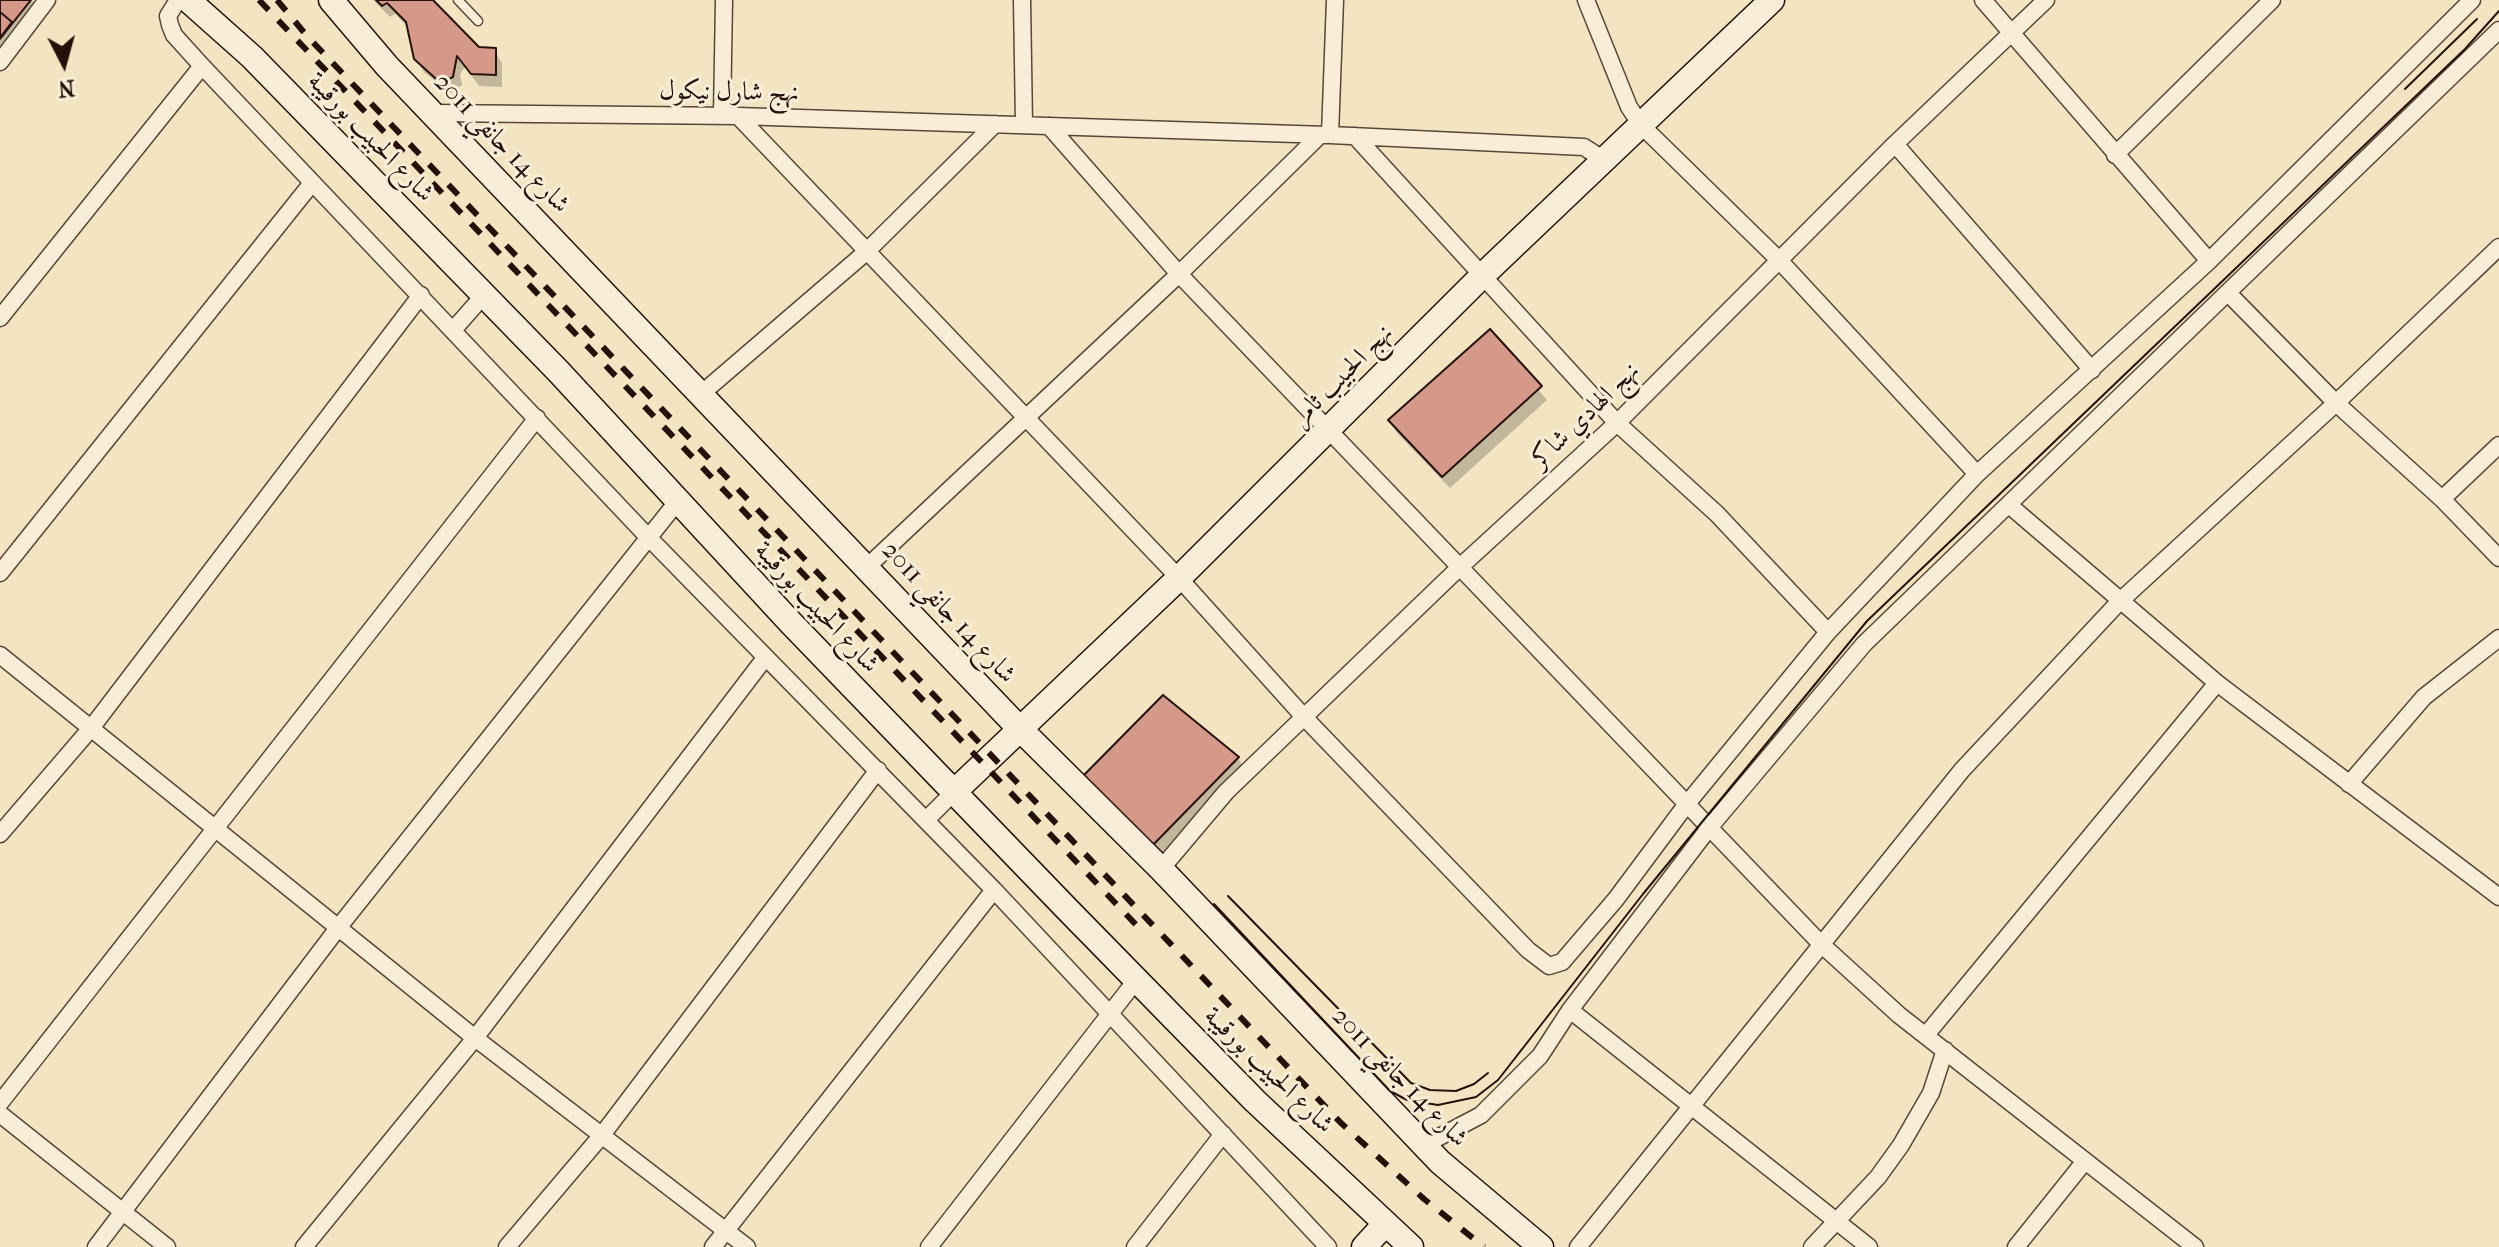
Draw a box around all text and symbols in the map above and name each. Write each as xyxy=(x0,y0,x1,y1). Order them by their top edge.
north arrow xyxy=(24,24,104,104)
street label: شارع الحبيب بورقيبة xyxy=(300,67,440,209)
street label: شارع 14 جانفي 2011 xyxy=(426,67,576,221)
text: N xyxy=(57,74,76,102)
street label: نهج شارل نيكول xyxy=(659,76,799,110)
street label: نهج الحبيب ثامر xyxy=(1285,318,1401,434)
street label: نهج الهادي شاكر xyxy=(1525,356,1647,476)
street label: شارع الحبيب بورقيبة xyxy=(747,536,885,680)
street label: شارع 14 جانفي 2011 xyxy=(874,536,1022,690)
street label: شارع الحبيب بورقيبة xyxy=(1197,1001,1339,1141)
street label: شارع 14 جانفي 2011 xyxy=(1324,1001,1474,1155)

